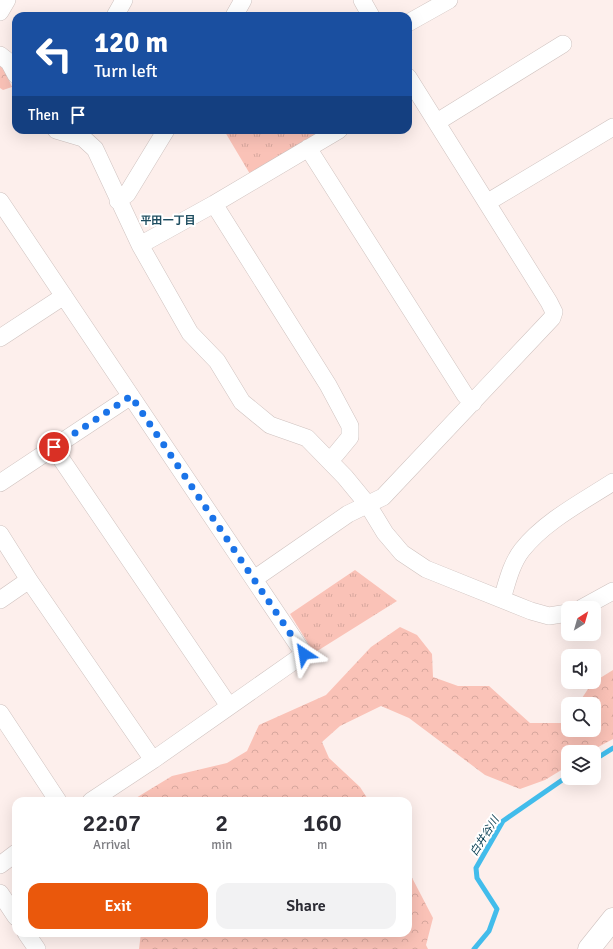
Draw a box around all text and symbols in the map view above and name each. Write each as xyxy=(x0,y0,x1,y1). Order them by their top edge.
text: 120 m xyxy=(94,26,168,60)
icon: left xyxy=(28,28,80,80)
text: Turn left xyxy=(94,60,157,82)
icon: arrive xyxy=(67,104,89,126)
text: Then xyxy=(28,106,59,124)
district label: 平田一丁目 xyxy=(141,214,196,227)
pin xyxy=(37,430,71,464)
icon: arrive xyxy=(43,436,65,458)
north arrow xyxy=(561,601,601,641)
map controls xyxy=(561,601,601,785)
position arrow xyxy=(283,633,325,675)
button: sound xyxy=(561,649,601,689)
button: search xyxy=(561,697,601,737)
button: layers xyxy=(561,745,601,785)
text: 22:07 xyxy=(82,808,141,838)
text: 2 xyxy=(215,808,228,838)
text: 160 xyxy=(303,808,342,838)
water label: 白井谷川 xyxy=(467,813,502,858)
text: Arrival xyxy=(93,837,130,853)
text: min xyxy=(211,837,232,853)
text: m xyxy=(317,837,327,853)
button: Exit xyxy=(28,883,208,929)
button: Share xyxy=(216,883,396,929)

